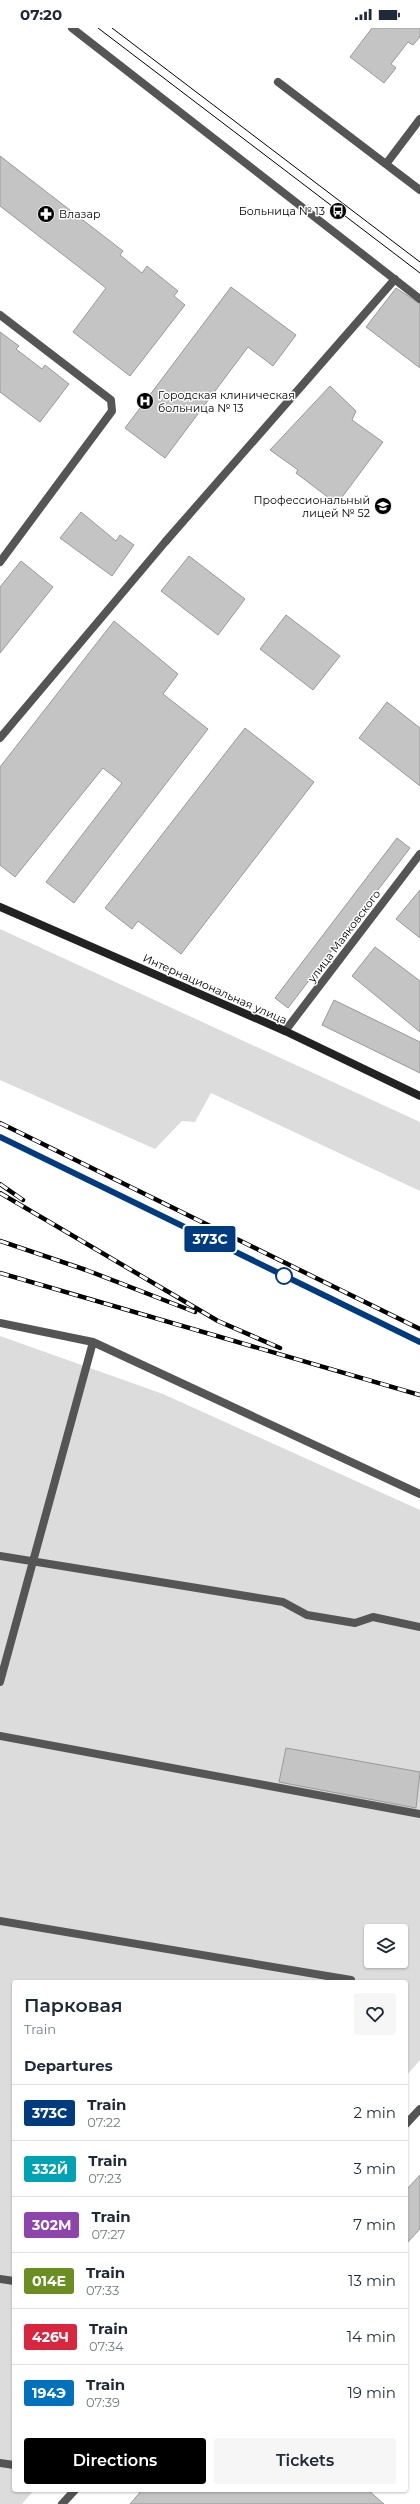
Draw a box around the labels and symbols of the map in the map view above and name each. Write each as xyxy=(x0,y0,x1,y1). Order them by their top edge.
bus stop icon: Больница № 13 xyxy=(328,201,348,221)
pharmacy icon: Влазар xyxy=(36,204,56,224)
place label: Больница № 13 xyxy=(239,204,325,218)
place label: Влазар xyxy=(59,207,100,221)
place label: Городская клиническая больница № 13 xyxy=(158,388,295,415)
hospital icon: Городская клиническая больница № 13 xyxy=(135,391,155,411)
place label: Профессиональный лицей № 52 xyxy=(253,493,370,520)
school or university icon: Профессиональный лицей № 52 xyxy=(373,496,393,516)
street label: улица Маяковского xyxy=(304,887,383,986)
street label: Интернациональная улица xyxy=(141,951,289,1027)
line badge: 373C xyxy=(182,1226,238,1252)
unlabelled marker xyxy=(275,1267,293,1285)

